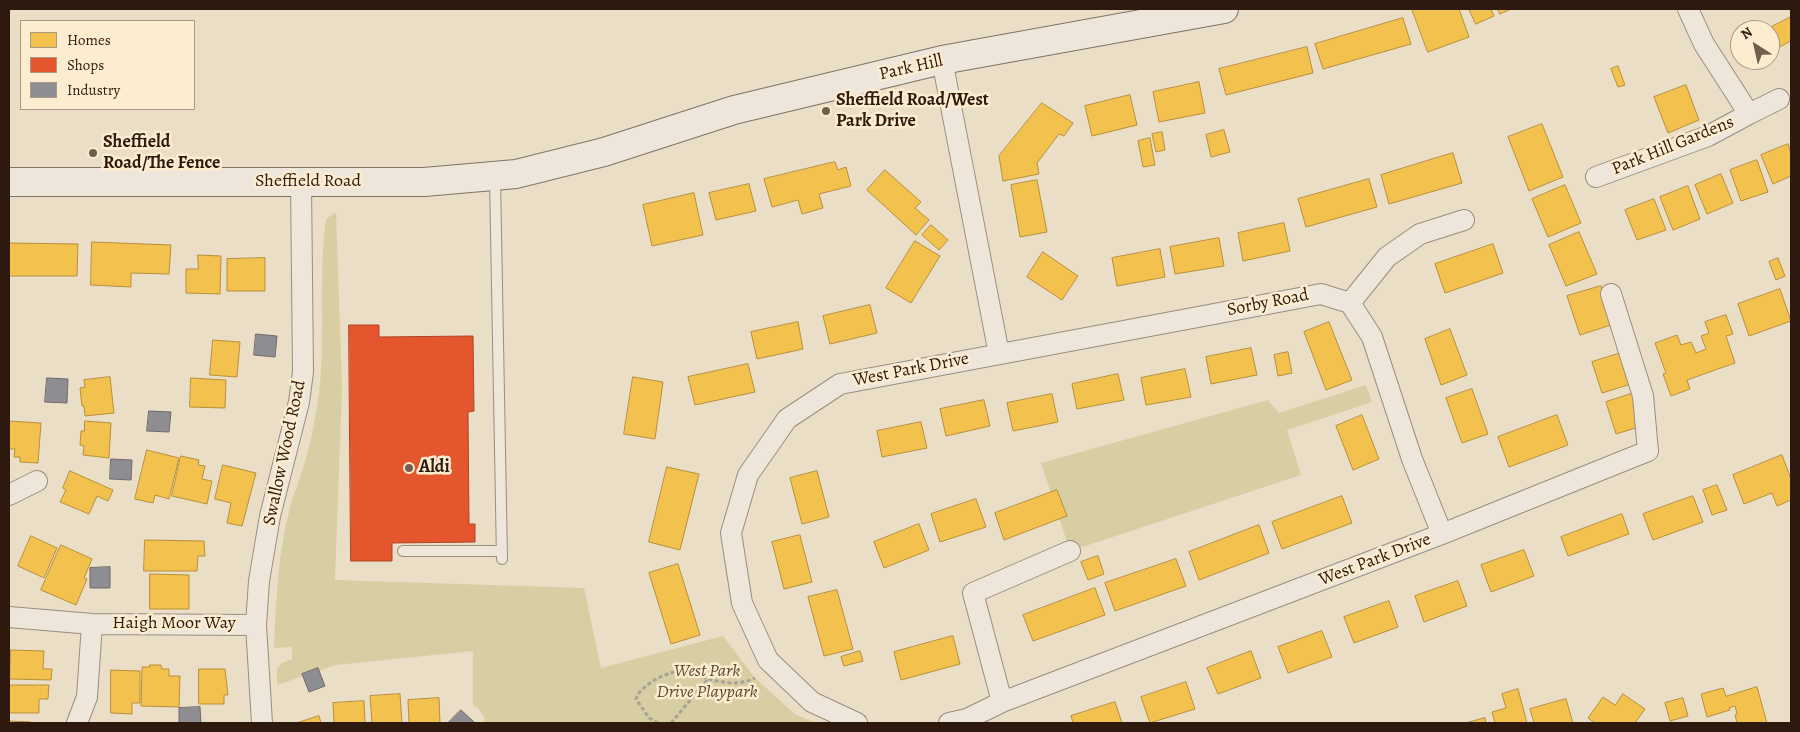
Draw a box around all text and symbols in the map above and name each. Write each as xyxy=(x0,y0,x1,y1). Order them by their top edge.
legend xyxy=(20,20,195,110)
north arrow xyxy=(1730,20,1780,70)
text: N xyxy=(1737,22,1756,44)
text: Homes xyxy=(67,30,111,50)
street label: Park Hill xyxy=(877,50,945,86)
text: Shops xyxy=(67,55,104,75)
text: Industry xyxy=(67,80,120,100)
place label: Sheffield Road/West Park Drive xyxy=(836,90,989,132)
marker: Sheffield Road/West Park Drive xyxy=(820,105,832,117)
street label: Park Hill Gardens xyxy=(1609,112,1737,180)
place label: Sheffield Road/The Fence xyxy=(103,132,220,174)
marker: Sheffield Road/The Fence xyxy=(87,147,99,159)
street label: Sheffield Road xyxy=(255,171,361,193)
street label: Sorby Road xyxy=(1225,284,1311,322)
street label: West Park Drive xyxy=(851,348,971,392)
street label: Swallow Wood Road xyxy=(259,378,311,528)
place label: Aldi xyxy=(419,457,450,479)
marker: Aldi xyxy=(403,462,415,474)
street label: West Park Drive xyxy=(1316,529,1434,591)
street label: Haigh Moor Way xyxy=(112,613,236,635)
park label: West Park Drive Playpark xyxy=(656,661,758,704)

